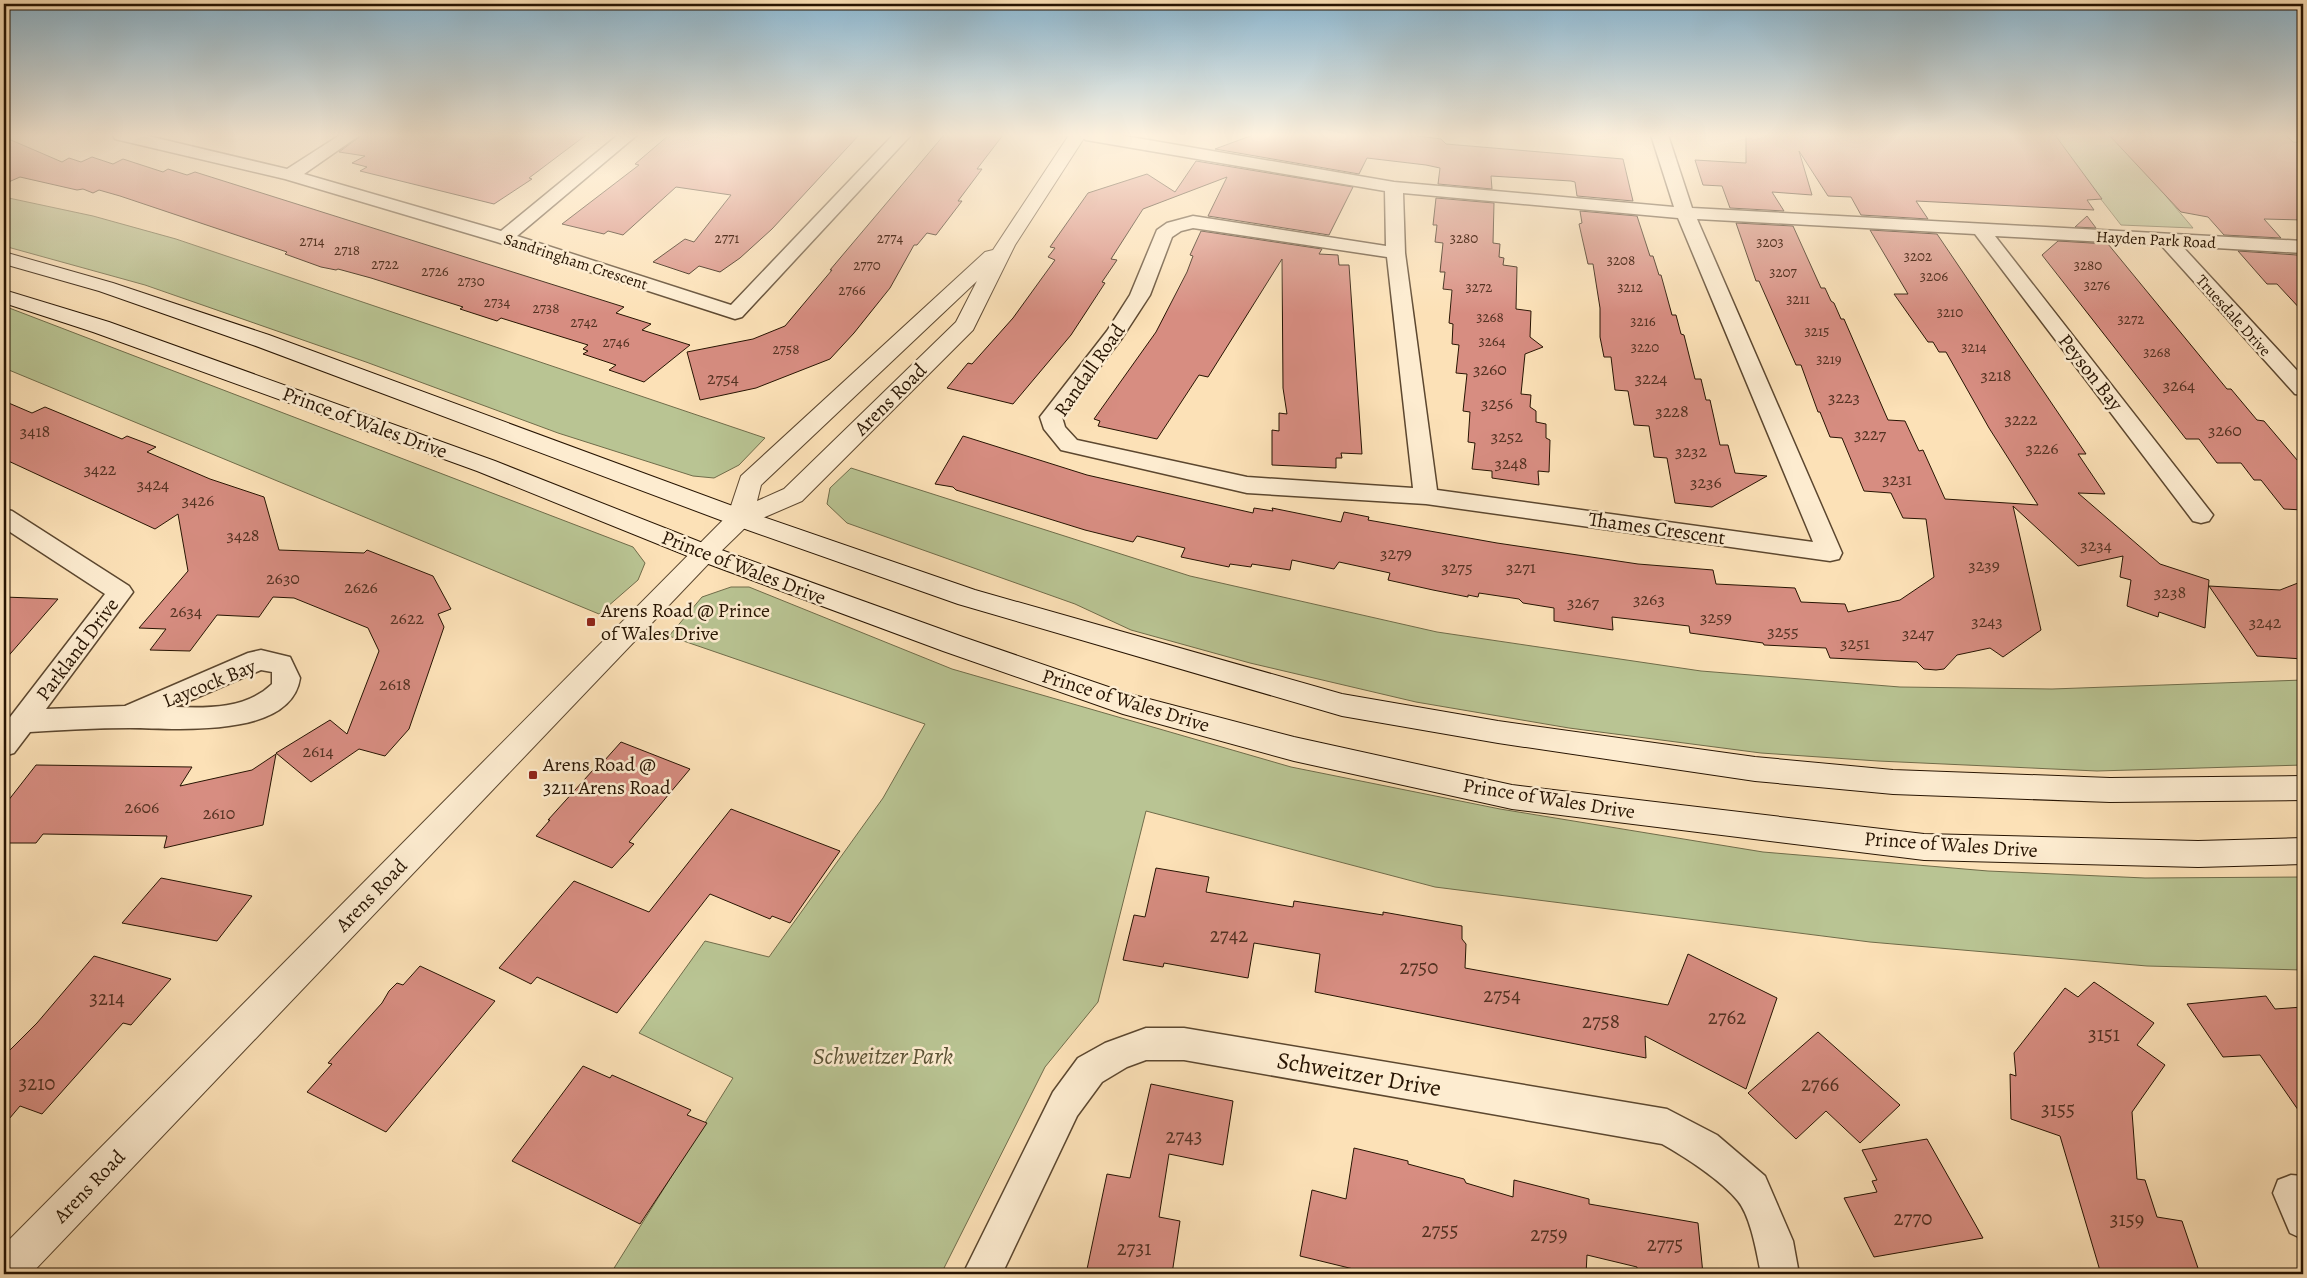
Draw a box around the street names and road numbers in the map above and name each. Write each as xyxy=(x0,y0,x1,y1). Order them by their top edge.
street label: Hayden Park Road xyxy=(2095,226,2217,254)
street label: Sandringham Crescent xyxy=(501,228,650,296)
street label: Truesdale Drive xyxy=(2191,270,2276,361)
street label: Randall Road xyxy=(1048,318,1131,422)
street label: Peyson Bay xyxy=(2052,328,2130,417)
street label: Arens Road xyxy=(847,357,933,442)
street label: Prince of Wales Drive xyxy=(279,380,451,465)
street label: Thames Crescent xyxy=(1587,506,1728,552)
street label: Prince of Wales Drive xyxy=(658,524,830,611)
street label: Parkland Drive xyxy=(30,592,125,706)
street label: Laycock Bay xyxy=(159,652,261,714)
street label: Prince of Wales Drive xyxy=(1039,662,1213,739)
street label: Prince of Wales Drive xyxy=(1461,772,1637,825)
street label: Prince of Wales Drive xyxy=(1863,825,2039,864)
street label: Arens Road xyxy=(329,853,413,939)
street label: Schweitzer Drive xyxy=(1274,1044,1444,1104)
street label: Arens Road xyxy=(47,1144,131,1230)

